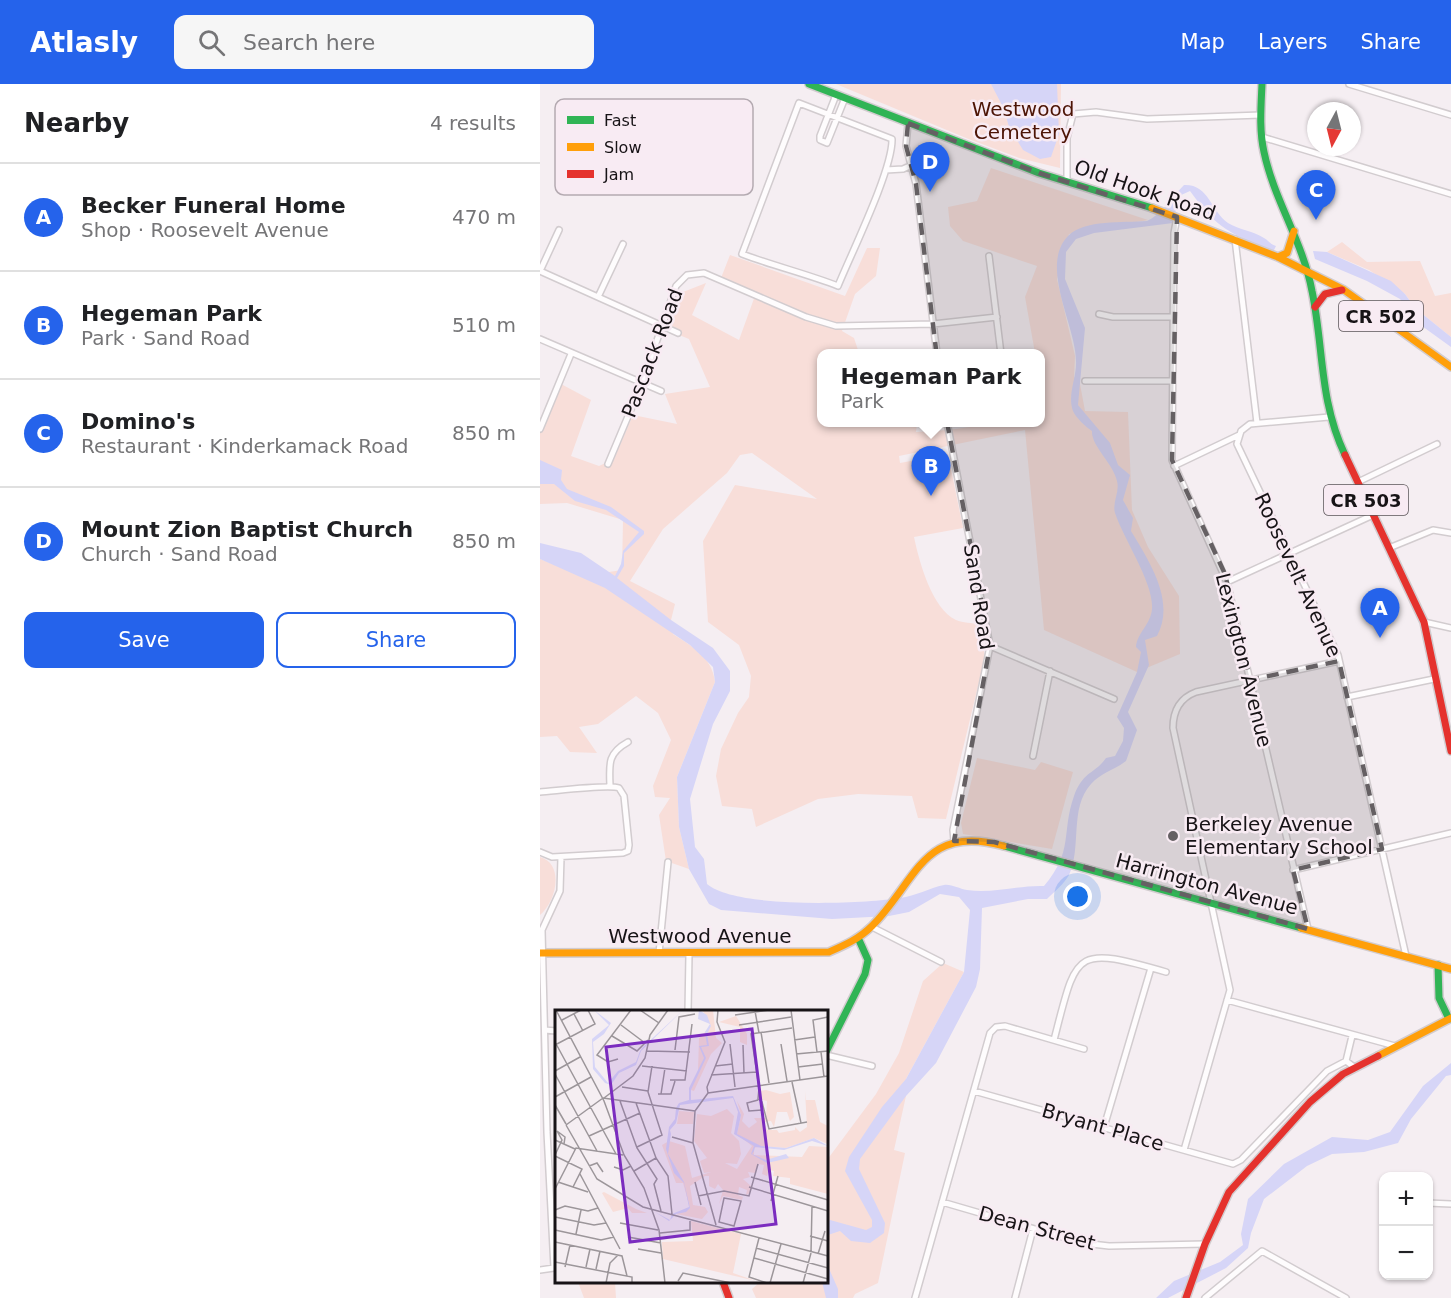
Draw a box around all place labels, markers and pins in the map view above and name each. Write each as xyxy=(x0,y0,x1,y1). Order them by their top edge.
pin: D xyxy=(910,142,950,192)
pin: C xyxy=(1296,170,1336,220)
pin: B xyxy=(912,446,950,496)
pin: A xyxy=(1360,588,1400,638)
place label: Berkeley Avenue Elementary School xyxy=(1185,812,1373,859)
marker: Berkeley Avenue Elementary School xyxy=(1166,829,1180,843)

